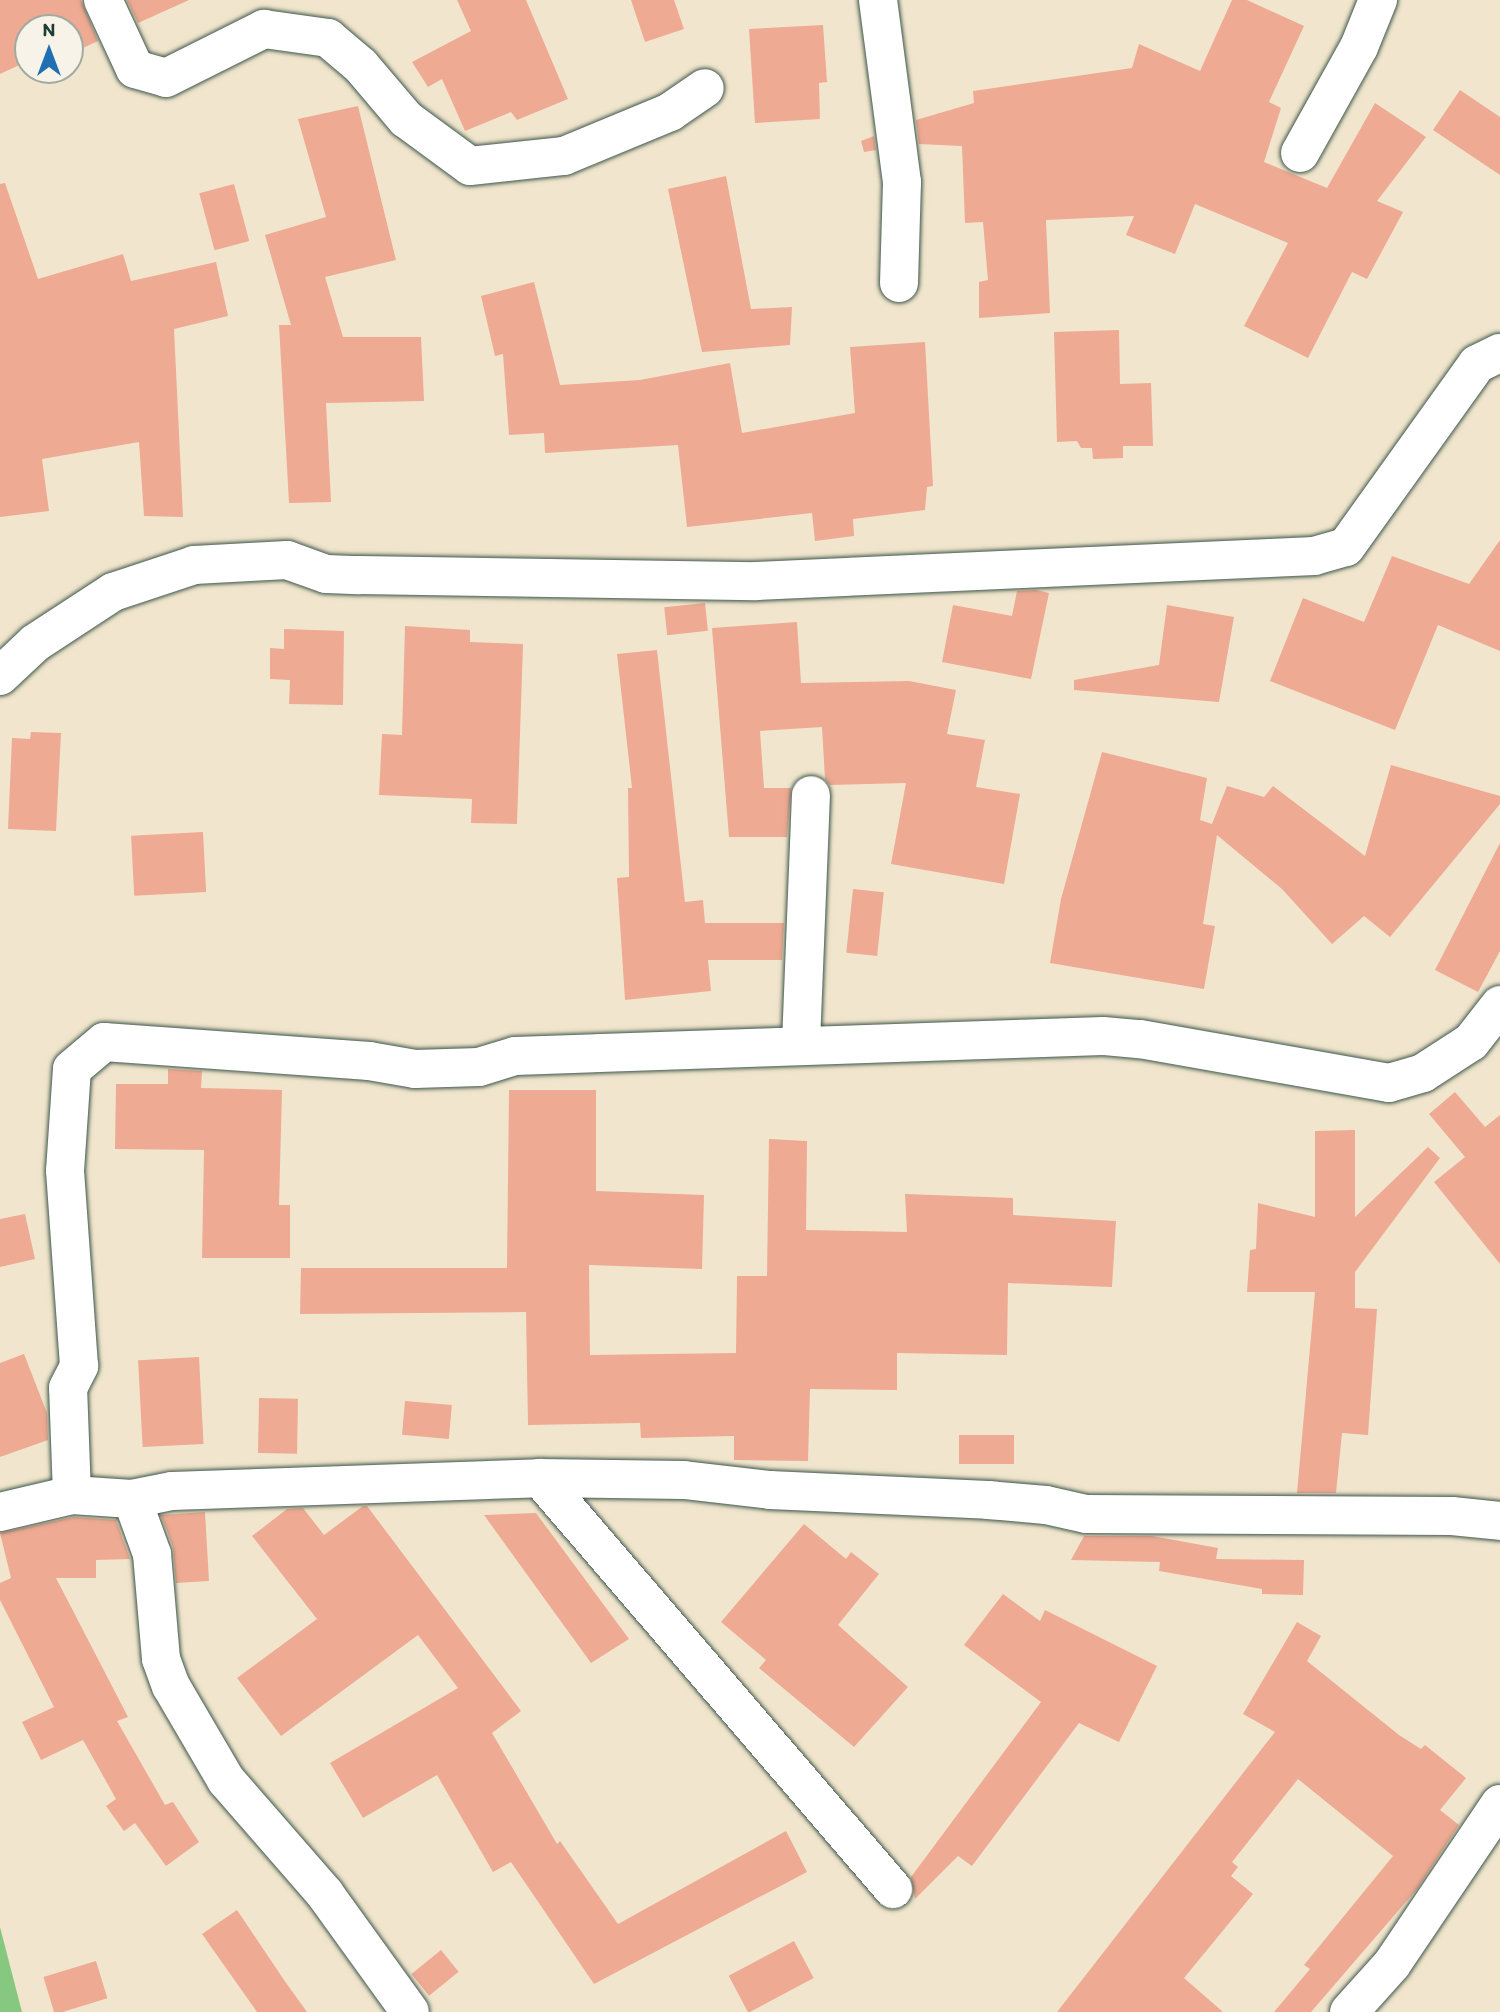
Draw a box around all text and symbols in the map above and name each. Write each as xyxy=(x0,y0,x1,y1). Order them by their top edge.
north arrow xyxy=(14,14,84,84)
text: N xyxy=(43,18,55,41)

